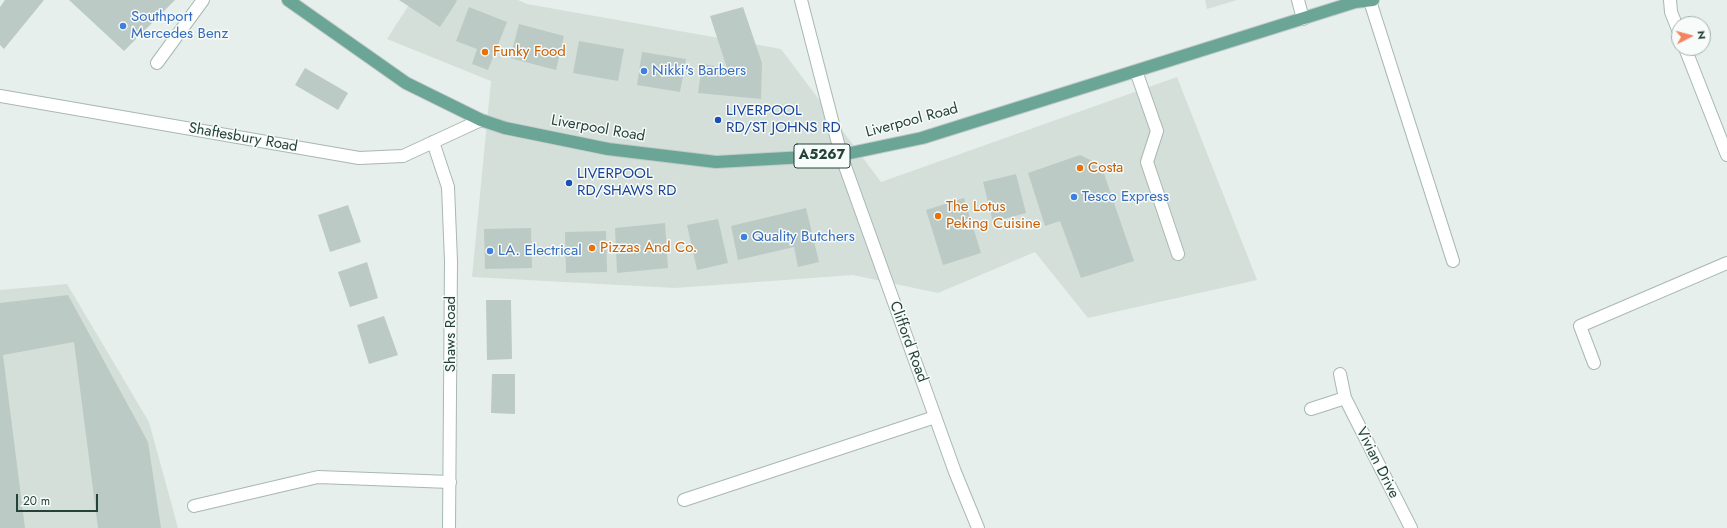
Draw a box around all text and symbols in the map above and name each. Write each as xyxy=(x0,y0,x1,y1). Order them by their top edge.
place label: Southport Mercedes Benz xyxy=(131,8,228,43)
north arrow xyxy=(1671,16,1711,56)
marker: Southport Mercedes Benz xyxy=(118,21,128,31)
text: N xyxy=(1694,30,1710,40)
place label: Funky Food xyxy=(493,43,566,61)
marker: Funky Food xyxy=(480,47,490,57)
place label: Nikki's Barbers xyxy=(652,62,746,80)
marker: Nikki's Barbers xyxy=(639,66,649,76)
street label: Liverpool Road xyxy=(864,100,960,142)
place label: LIVERPOOL RD/ST JOHNS RD xyxy=(726,102,841,137)
street label: Liverpool Road xyxy=(550,112,646,146)
marker: LIVERPOOL RD/ST JOHNS RD xyxy=(713,115,723,125)
street label: Shaftesbury Road xyxy=(187,120,299,156)
road number: A5267 xyxy=(794,144,850,168)
place label: Costa xyxy=(1088,159,1123,177)
marker: Costa xyxy=(1075,163,1085,173)
place label: LIVERPOOL RD/SHAWS RD xyxy=(577,165,676,200)
marker: LIVERPOOL RD/SHAWS RD xyxy=(564,178,574,188)
place label: Tesco Express xyxy=(1082,188,1169,206)
marker: Tesco Express xyxy=(1069,192,1079,202)
place label: The Lotus Peking Cuisine xyxy=(946,198,1041,233)
marker: The Lotus Peking Cuisine xyxy=(933,211,943,221)
place label: Quality Butchers xyxy=(752,228,855,246)
marker: Quality Butchers xyxy=(739,232,749,242)
place label: Pizzas And Co. xyxy=(600,239,697,257)
place label: LA. Electrical xyxy=(498,242,582,260)
marker: Pizzas And Co. xyxy=(587,243,597,253)
marker: LA. Electrical xyxy=(485,246,495,256)
street label: Shaws Road xyxy=(442,296,460,372)
street label: Clifford Road xyxy=(885,299,931,385)
street label: Vivian Drive xyxy=(1351,425,1403,501)
scale bar xyxy=(18,486,100,512)
text: 20 m xyxy=(23,492,50,510)

